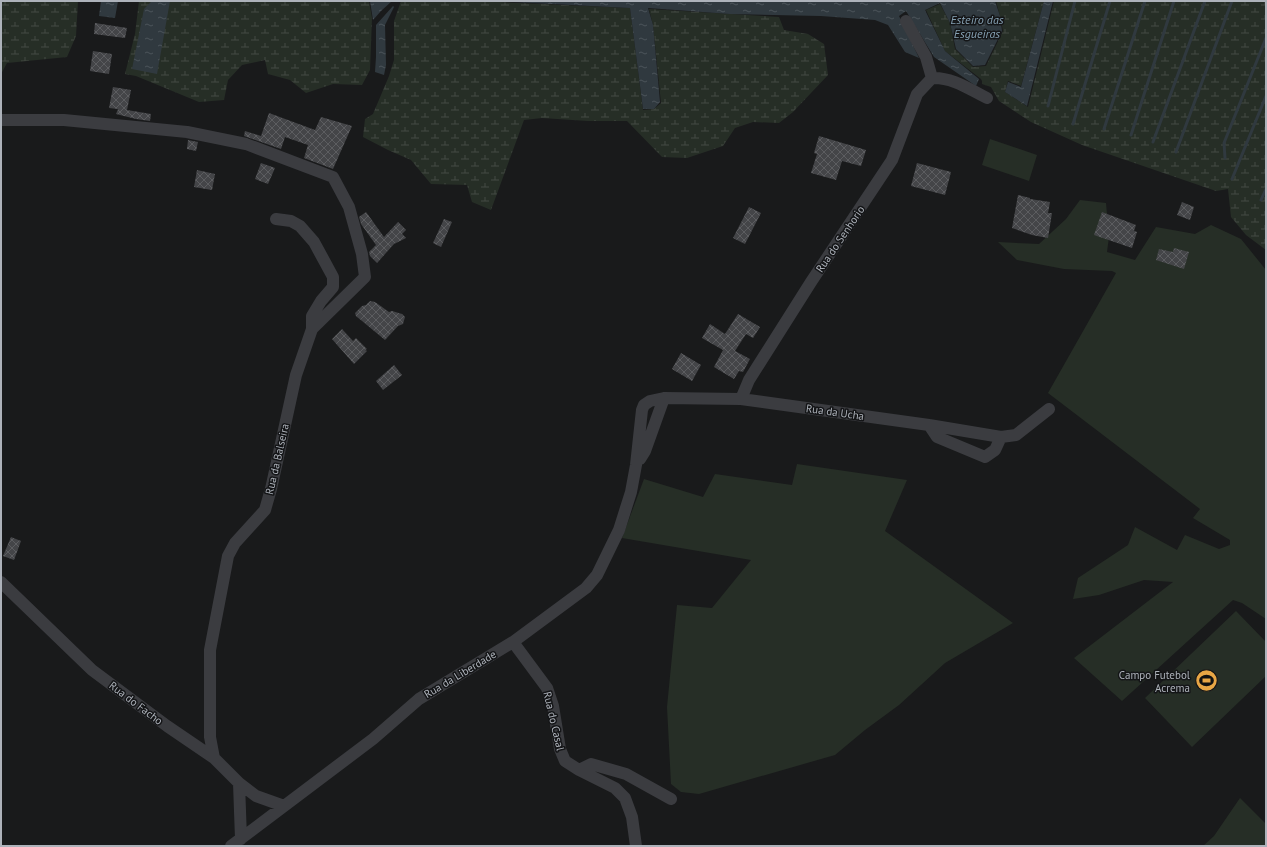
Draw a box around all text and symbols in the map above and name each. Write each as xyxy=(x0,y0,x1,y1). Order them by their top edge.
water label: Esteiro das Esgueiras xyxy=(950,12,1004,41)
street label: Rua do Senhorio xyxy=(813,203,868,275)
street label: Rua da Ucha xyxy=(805,401,865,423)
street label: Rua da Balseira xyxy=(262,422,292,496)
street label: Rua da Liberdade xyxy=(421,647,499,701)
place label: Campo Futebol Acrema xyxy=(1119,668,1191,695)
sports icon: Campo Futebol Acrema xyxy=(1193,668,1219,694)
street label: Rua do Facho xyxy=(106,678,166,728)
street label: Rua do Casal xyxy=(540,690,568,753)

